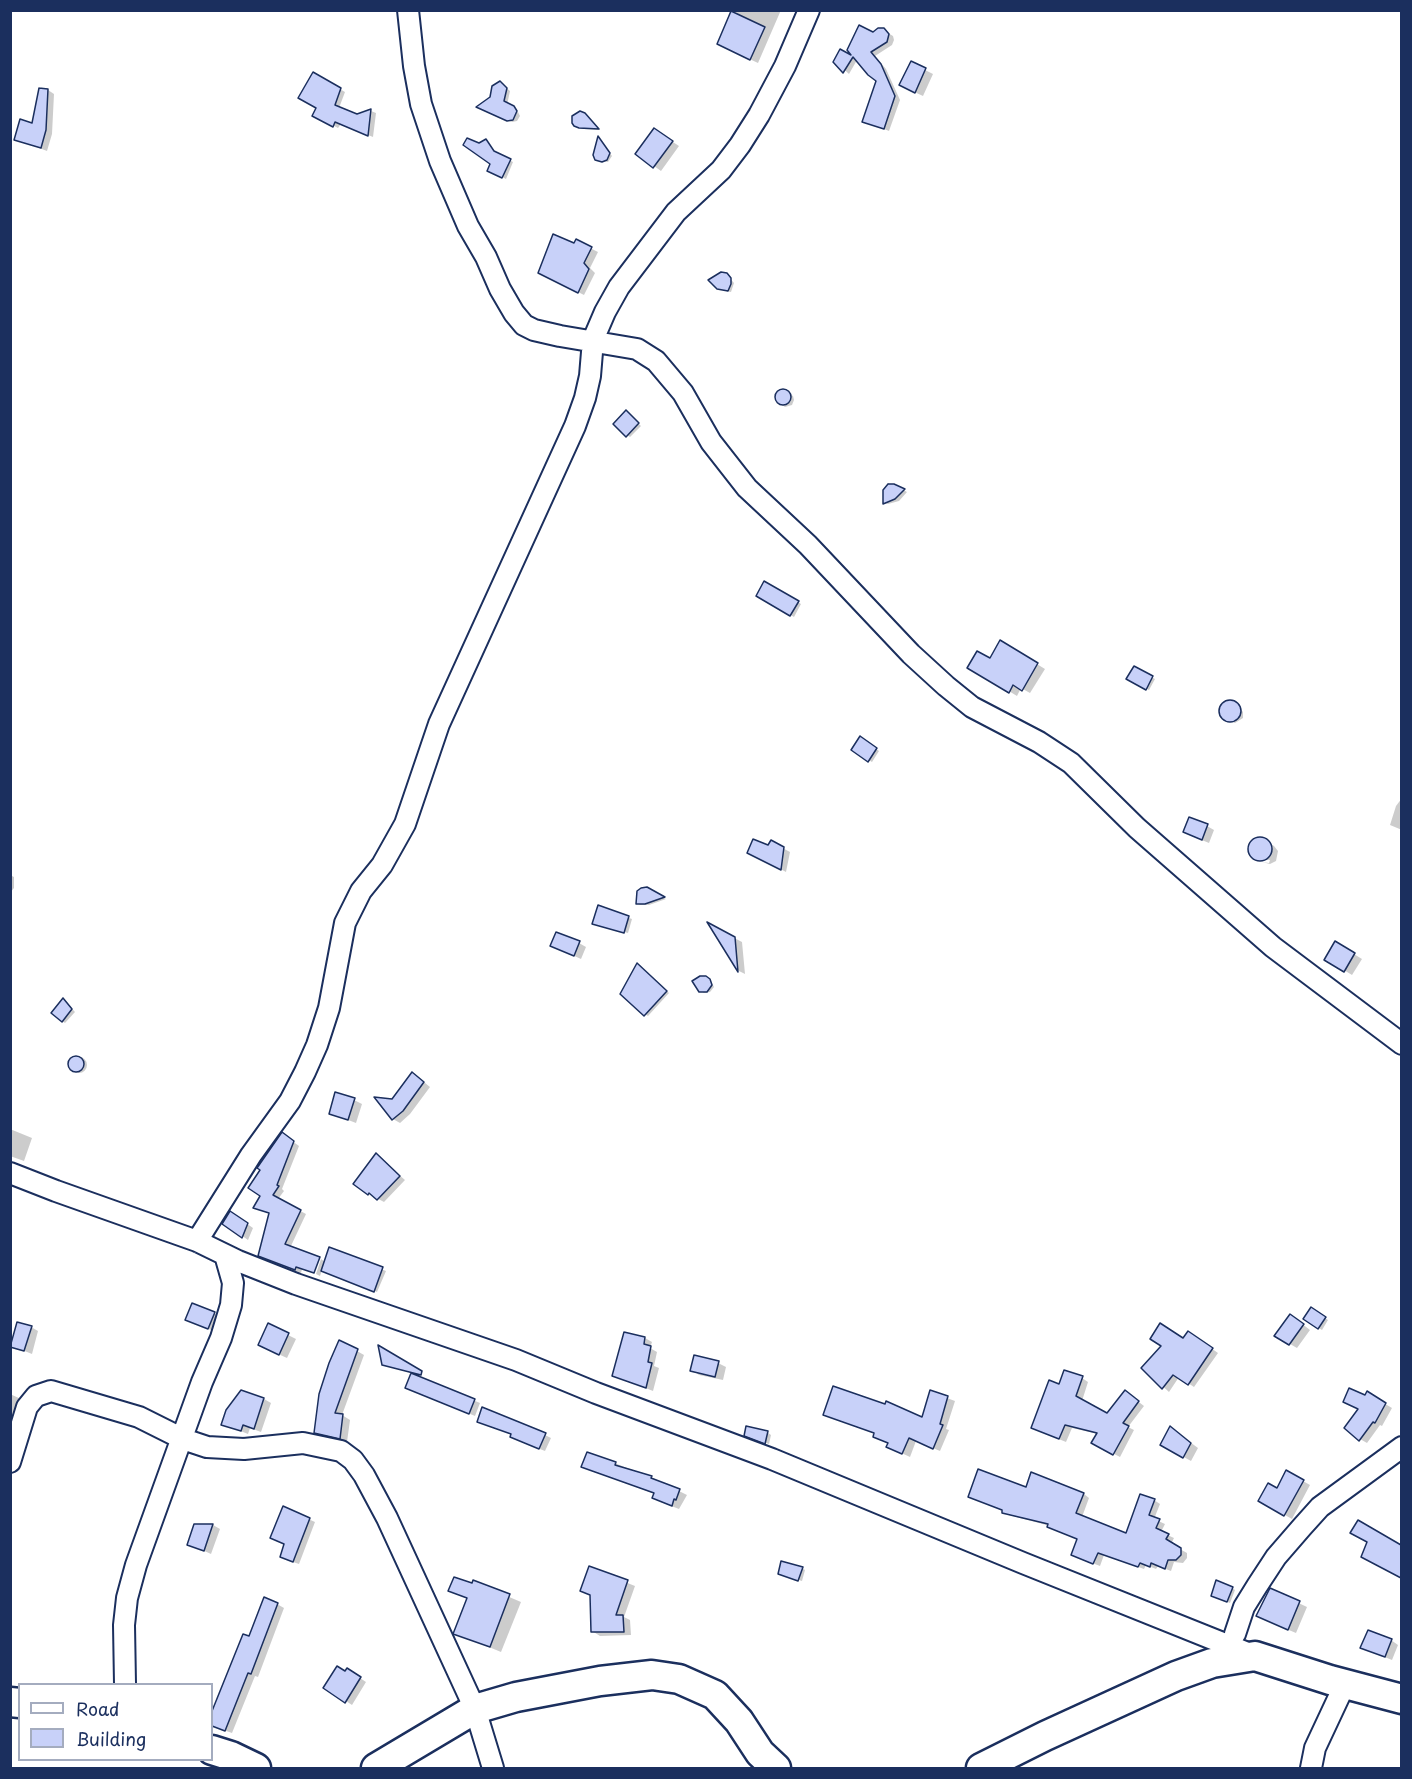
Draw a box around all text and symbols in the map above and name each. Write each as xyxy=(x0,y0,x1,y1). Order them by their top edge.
legend xyxy=(18,1683,213,1761)
text: Road xyxy=(76,1695,120,1722)
text: Building xyxy=(76,1725,146,1752)

